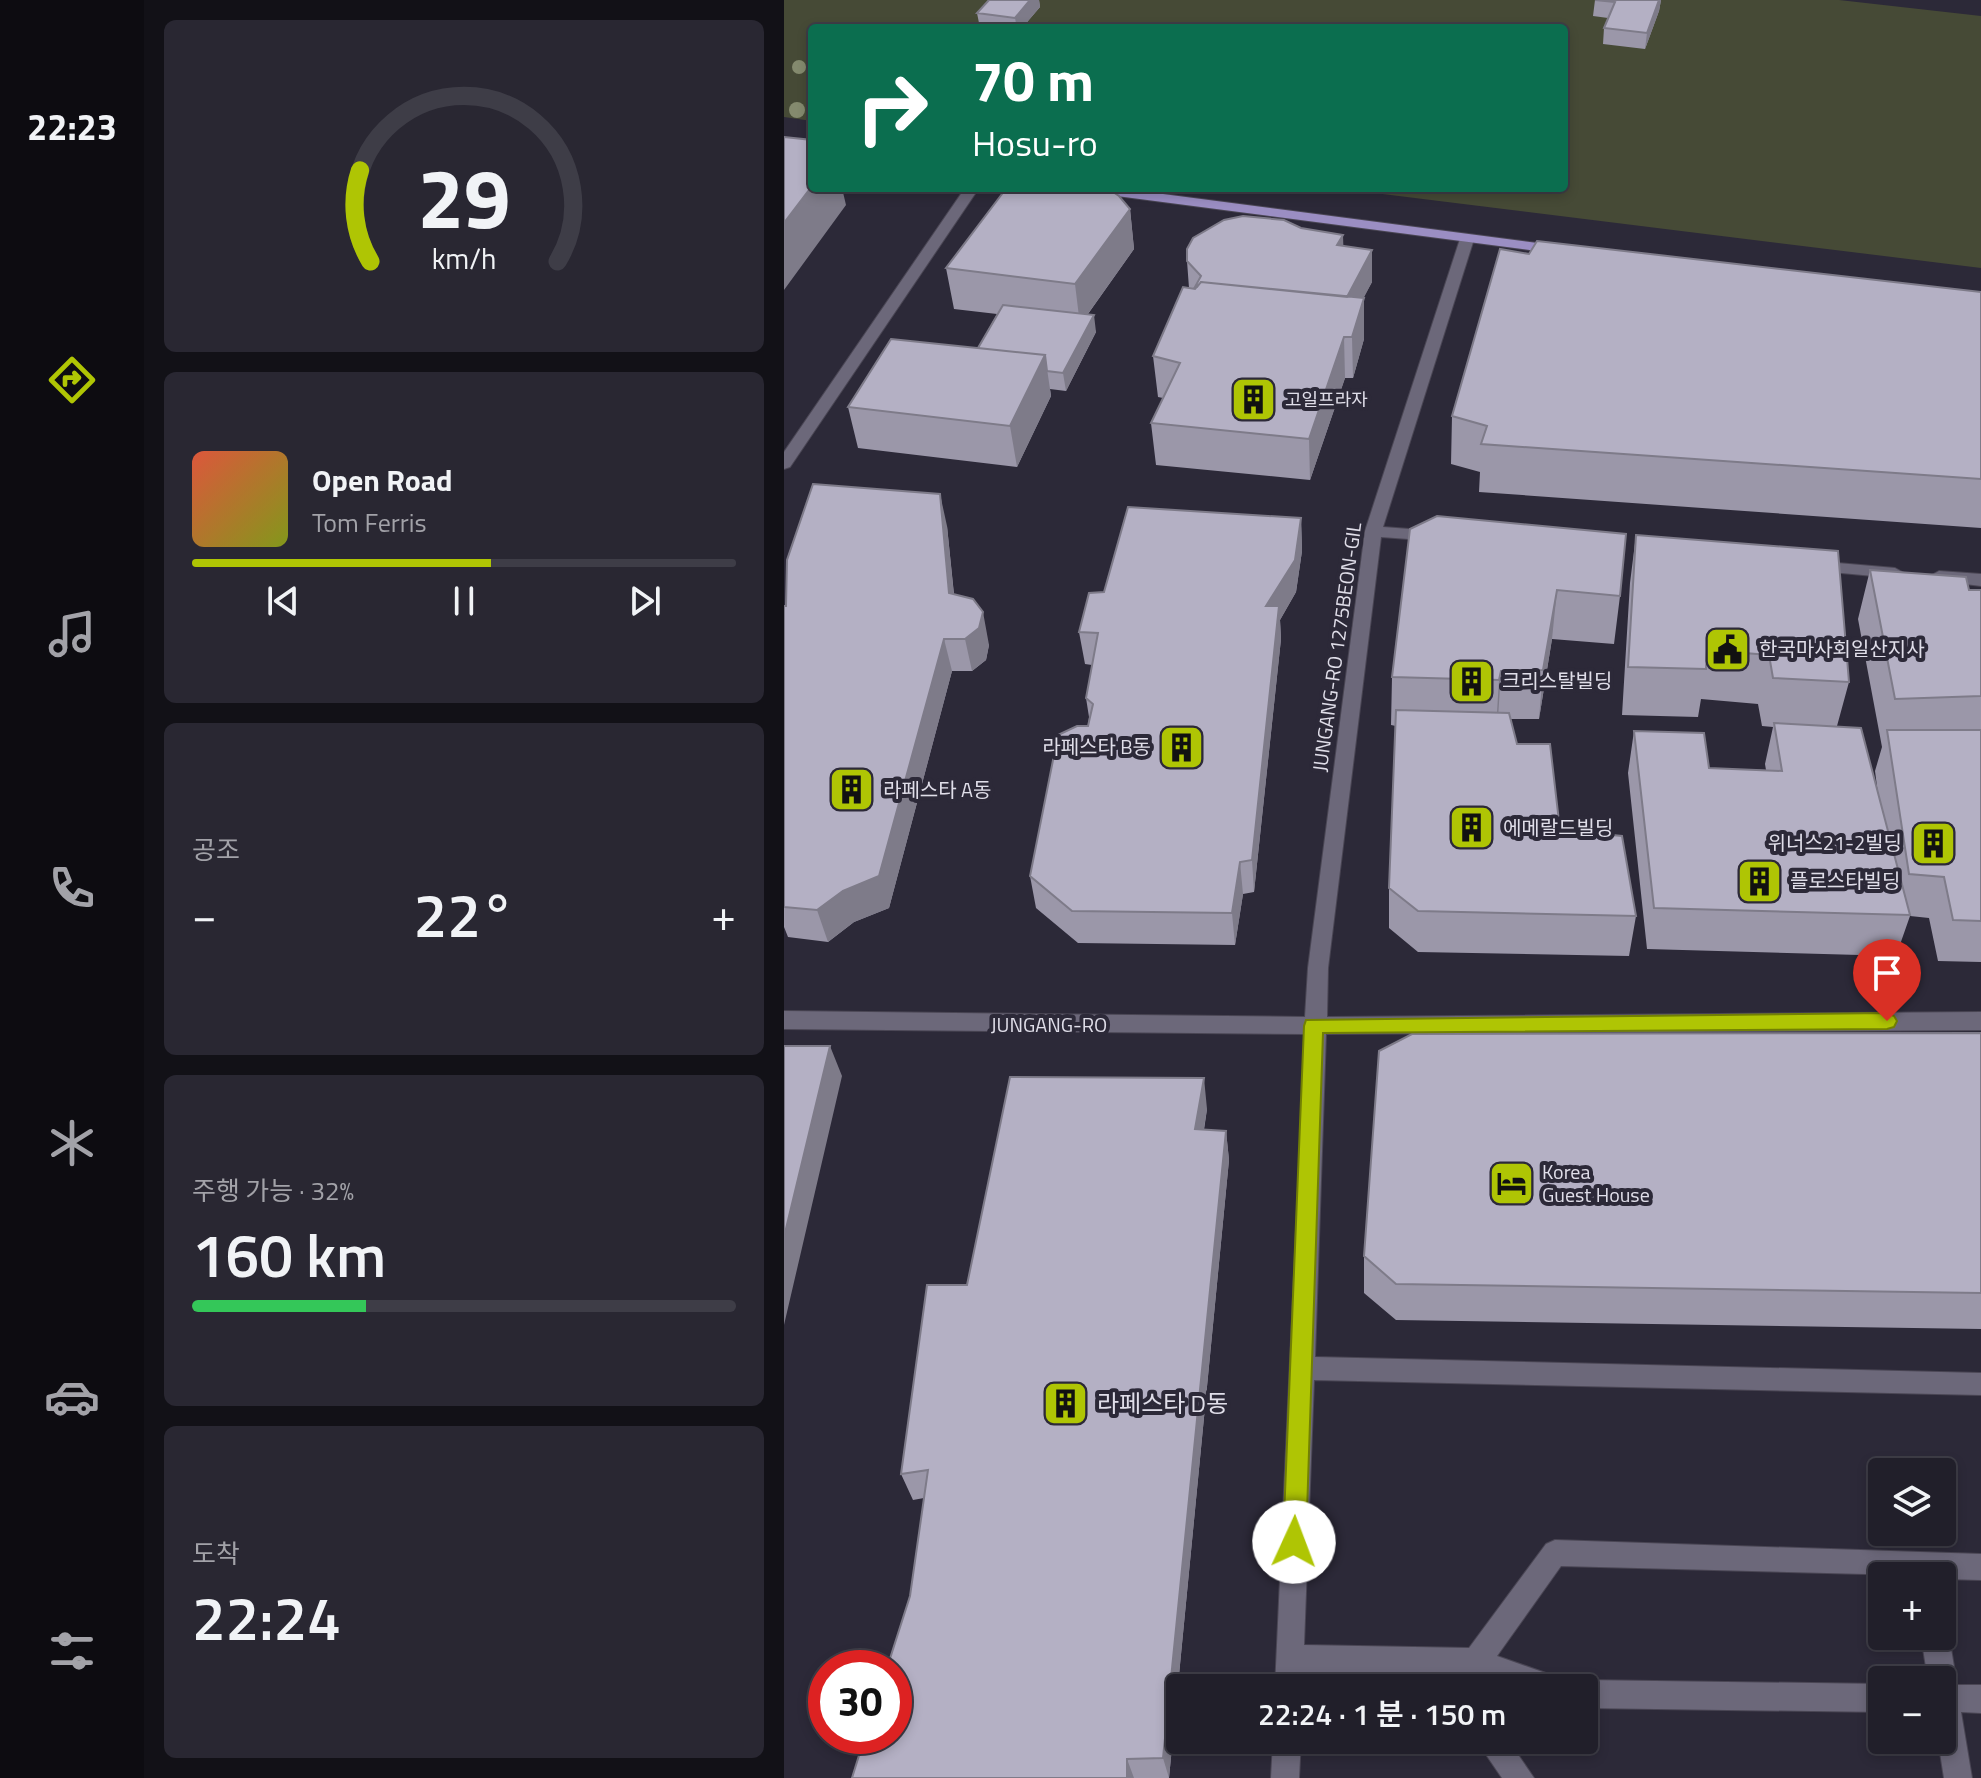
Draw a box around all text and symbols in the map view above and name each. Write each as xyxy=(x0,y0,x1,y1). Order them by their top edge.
text: 70 m xyxy=(972,38,1094,123)
icon: right xyxy=(840,56,944,160)
text: 22:23 xyxy=(27,99,117,154)
text: Hosu-ro xyxy=(972,115,1098,170)
text: 29 xyxy=(417,133,511,259)
text: km/h xyxy=(432,237,496,280)
icon: directions xyxy=(44,352,100,408)
building icon: 고일프라자 xyxy=(1230,376,1278,424)
place label: 고일프라자 xyxy=(1285,386,1368,413)
text: Open Road xyxy=(312,457,453,503)
text: Tom Ferris xyxy=(312,503,427,542)
street label: JUNGANG-RO 1275BEON-GIL xyxy=(1304,520,1369,773)
icon: previous xyxy=(261,579,305,623)
icon: pause xyxy=(442,579,486,623)
icon: next xyxy=(623,579,667,623)
icon: music xyxy=(44,606,100,662)
public building icon: 한국마사회일산지사 xyxy=(1704,625,1752,673)
place label: 한국마사회일산지사 xyxy=(1759,633,1925,664)
building icon: 크리스탈빌딩 xyxy=(1447,657,1495,705)
place label: 크리스탈빌딩 xyxy=(1502,665,1612,696)
building icon: 라페스타 B동 xyxy=(1158,723,1206,771)
place label: 라페스타 B동 xyxy=(1042,731,1151,762)
building icon: 라페스타 A동 xyxy=(828,766,876,814)
place label: 라페스타 A동 xyxy=(883,774,991,805)
building icon: 에메랄드빌딩 xyxy=(1448,804,1496,852)
place label: 에메랄드빌딩 xyxy=(1503,812,1613,843)
building icon: 위너스21-2빌딩 xyxy=(1909,819,1957,867)
place label: 위너스21-2빌딩 xyxy=(1768,827,1902,858)
text: 공조 xyxy=(192,830,240,869)
building icon: 플로스타빌딩 xyxy=(1735,857,1783,905)
icon: phone xyxy=(44,860,100,916)
place label: 플로스타빌딩 xyxy=(1790,865,1900,896)
text: 22° xyxy=(414,869,514,960)
text: − xyxy=(192,881,217,948)
text: + xyxy=(711,881,736,948)
pin xyxy=(1853,939,1921,1021)
icon: arrive xyxy=(1865,951,1909,995)
street label: JUNGANG-RO xyxy=(991,1009,1107,1040)
icon: climate xyxy=(44,1115,100,1171)
place label: Korea Guest House xyxy=(1542,1156,1650,1210)
hotel icon: Korea Guest House xyxy=(1487,1159,1535,1207)
text: 주행 가능 · 32% xyxy=(192,1171,354,1210)
text: 160 km xyxy=(192,1209,386,1300)
icon: car xyxy=(44,1369,100,1425)
building icon: 라페스타 D동 xyxy=(1042,1380,1090,1428)
place label: 라페스타 D동 xyxy=(1097,1385,1228,1421)
map controls xyxy=(1868,1458,1956,1754)
button: layers xyxy=(1868,1458,1956,1546)
position arrow xyxy=(1252,1500,1336,1584)
text: 도착 xyxy=(192,1534,240,1573)
button: + xyxy=(1868,1562,1956,1650)
text: 22:24 xyxy=(192,1572,341,1663)
icon: filters xyxy=(44,1623,100,1679)
speed limit sign: 30 xyxy=(808,1650,912,1754)
button: − xyxy=(1868,1666,1956,1754)
text: 22:24 · 1 분 · 150 m xyxy=(1258,1691,1506,1737)

